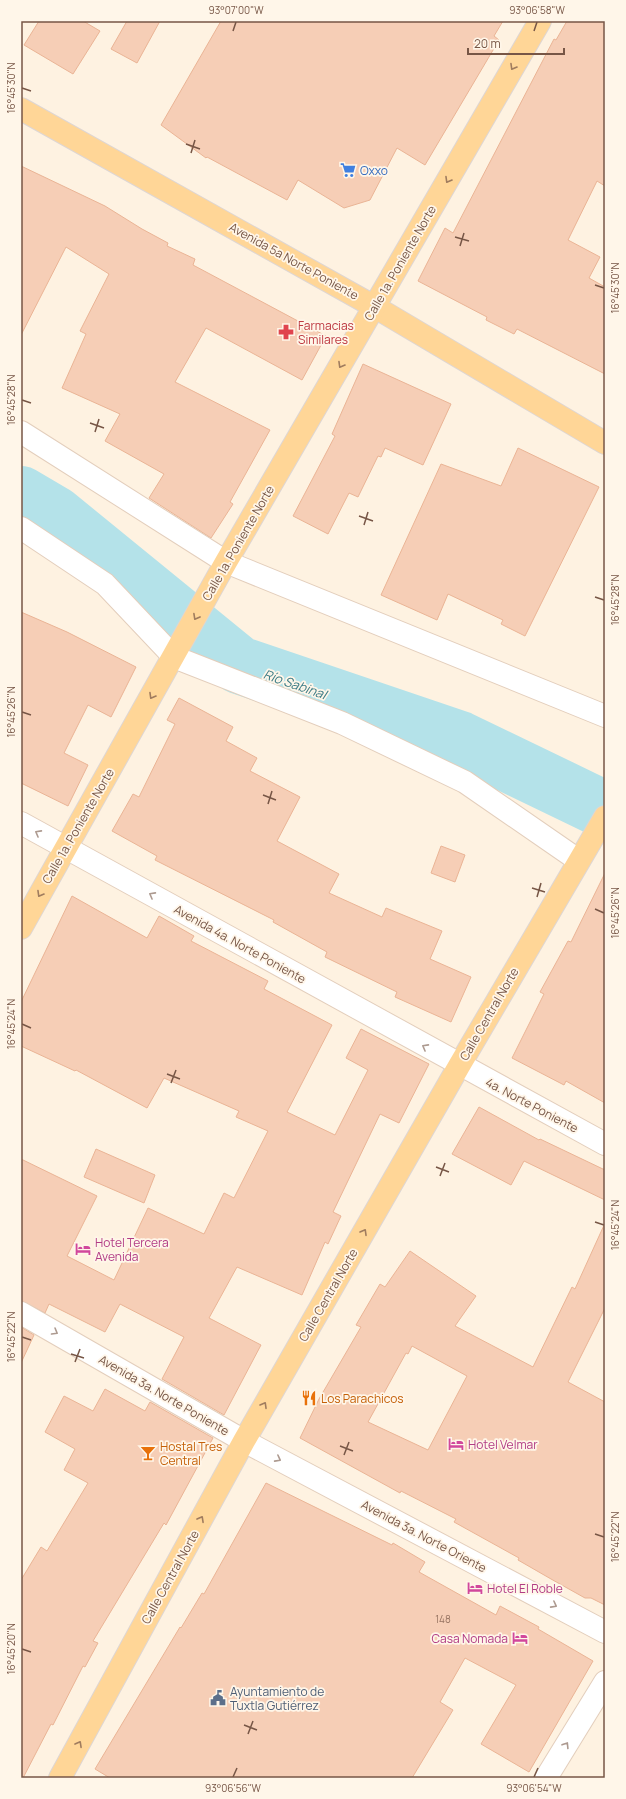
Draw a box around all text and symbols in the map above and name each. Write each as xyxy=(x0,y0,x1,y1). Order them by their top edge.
text: 93°07'00"W xyxy=(209,3,264,17)
text: 93°06'58"W xyxy=(509,3,565,17)
scale bar xyxy=(468,30,564,56)
text: 20 m xyxy=(474,35,501,52)
text: 16°45'30"N xyxy=(4,62,18,113)
one-way arrow xyxy=(511,63,518,70)
supermarket icon: Oxxo xyxy=(339,161,357,179)
place label: Oxxo xyxy=(360,162,388,179)
one-way arrow xyxy=(446,175,453,183)
street label: Calle 1a. Poniente Norte xyxy=(360,202,440,324)
street label: Avenida 5a Norte Poniente xyxy=(226,218,362,304)
text: 16°45'30"N xyxy=(608,262,622,313)
place label: Farmacias Similares xyxy=(298,317,354,348)
pharmacy icon: Farmacias Similares xyxy=(277,323,295,341)
one-way arrow xyxy=(338,361,346,368)
text: 16°45'28"N xyxy=(4,375,18,425)
street label: Calle 1a. Poniente Norte xyxy=(198,482,278,604)
text: 16°45'28"N xyxy=(608,575,622,625)
one-way arrow xyxy=(193,613,200,620)
water label: Río Sabinal xyxy=(261,665,331,704)
text: 16°45'26"N xyxy=(4,686,18,738)
one-way arrow xyxy=(150,692,157,699)
street label: Calle 1a. Poniente Norte xyxy=(38,765,118,887)
one-way arrow xyxy=(35,830,43,837)
text: 16°45'26"N xyxy=(608,887,622,939)
one-way arrow xyxy=(37,890,44,897)
one-way arrow xyxy=(149,893,156,900)
street label: Avenida 4a. Norte Poniente xyxy=(171,901,309,987)
street label: Calle Central Norte xyxy=(455,964,523,1064)
text: 16°45'24"N xyxy=(4,999,18,1049)
one-way arrow xyxy=(422,1044,429,1051)
street label: 4a. Norte Poniente xyxy=(483,1073,581,1137)
text: 16°45'24"N xyxy=(608,1200,622,1250)
one-way arrow xyxy=(359,1229,366,1236)
place label: Hotel Tercera Avenida xyxy=(95,1234,169,1265)
hotel icon: Hotel Tercera Avenida xyxy=(74,1240,92,1258)
street label: Calle Central Norte xyxy=(294,1245,362,1345)
text: 16°45'22"N xyxy=(4,1312,18,1362)
one-way arrow xyxy=(51,1328,58,1335)
street label: Avenida 3a. Norte Poniente xyxy=(96,1351,232,1439)
restaurant icon: Los Parachicos xyxy=(300,1389,318,1407)
place label: Los Parachicos xyxy=(321,1390,404,1407)
one-way arrow xyxy=(260,1402,267,1409)
hotel icon: Hotel Velmar xyxy=(447,1435,465,1453)
place label: Hotel Velmar xyxy=(468,1436,538,1453)
place label: Hostal Tres Central xyxy=(160,1438,222,1469)
bar icon: Hostal Tres Central xyxy=(139,1444,157,1462)
one-way arrow xyxy=(274,1455,281,1462)
street label: Avenida 3a. Norte Oriente xyxy=(358,1496,490,1576)
text: 16°45'22"N xyxy=(608,1512,622,1562)
one-way arrow xyxy=(197,1516,204,1523)
street label: Calle Central Norte xyxy=(137,1527,203,1627)
hotel icon: Hotel El Roble xyxy=(466,1579,484,1597)
place label: Hotel El Roble xyxy=(487,1580,563,1597)
one-way arrow xyxy=(550,1600,557,1608)
house number: 148 xyxy=(435,1612,451,1626)
text: 16°45'20"N xyxy=(4,1623,18,1674)
hotel icon: Casa Nomada xyxy=(511,1629,529,1647)
place label: Casa Nomada xyxy=(431,1630,508,1647)
place label: Ayuntamiento de Tuxtla Gutiérrez xyxy=(230,1683,324,1714)
public building icon: Ayuntamiento de Tuxtla Gutiérrez xyxy=(209,1689,227,1707)
one-way arrow xyxy=(74,1741,82,1748)
one-way arrow xyxy=(562,1742,569,1749)
text: 93°06'56"W xyxy=(205,1781,262,1795)
text: 93°06'54"W xyxy=(506,1781,562,1795)

